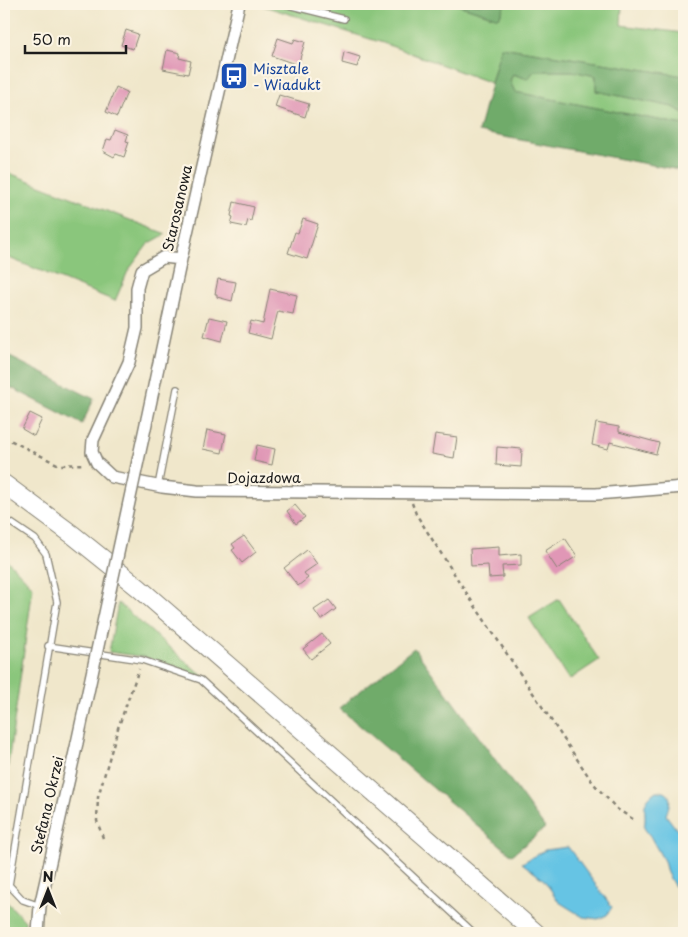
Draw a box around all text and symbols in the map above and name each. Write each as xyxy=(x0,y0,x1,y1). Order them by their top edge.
scale bar xyxy=(25,22,126,54)
text: 50 m xyxy=(32,27,71,50)
place label: Misztale - Wiadukt xyxy=(253,58,321,95)
bus stop icon: Misztale - Wiadukt xyxy=(219,61,249,91)
street label: Starosanowa xyxy=(157,162,197,253)
street label: Dojazdowa xyxy=(227,467,301,488)
street label: Stefana Okrzei xyxy=(26,754,69,856)
north arrow xyxy=(22,864,72,914)
text: N xyxy=(42,866,54,887)

